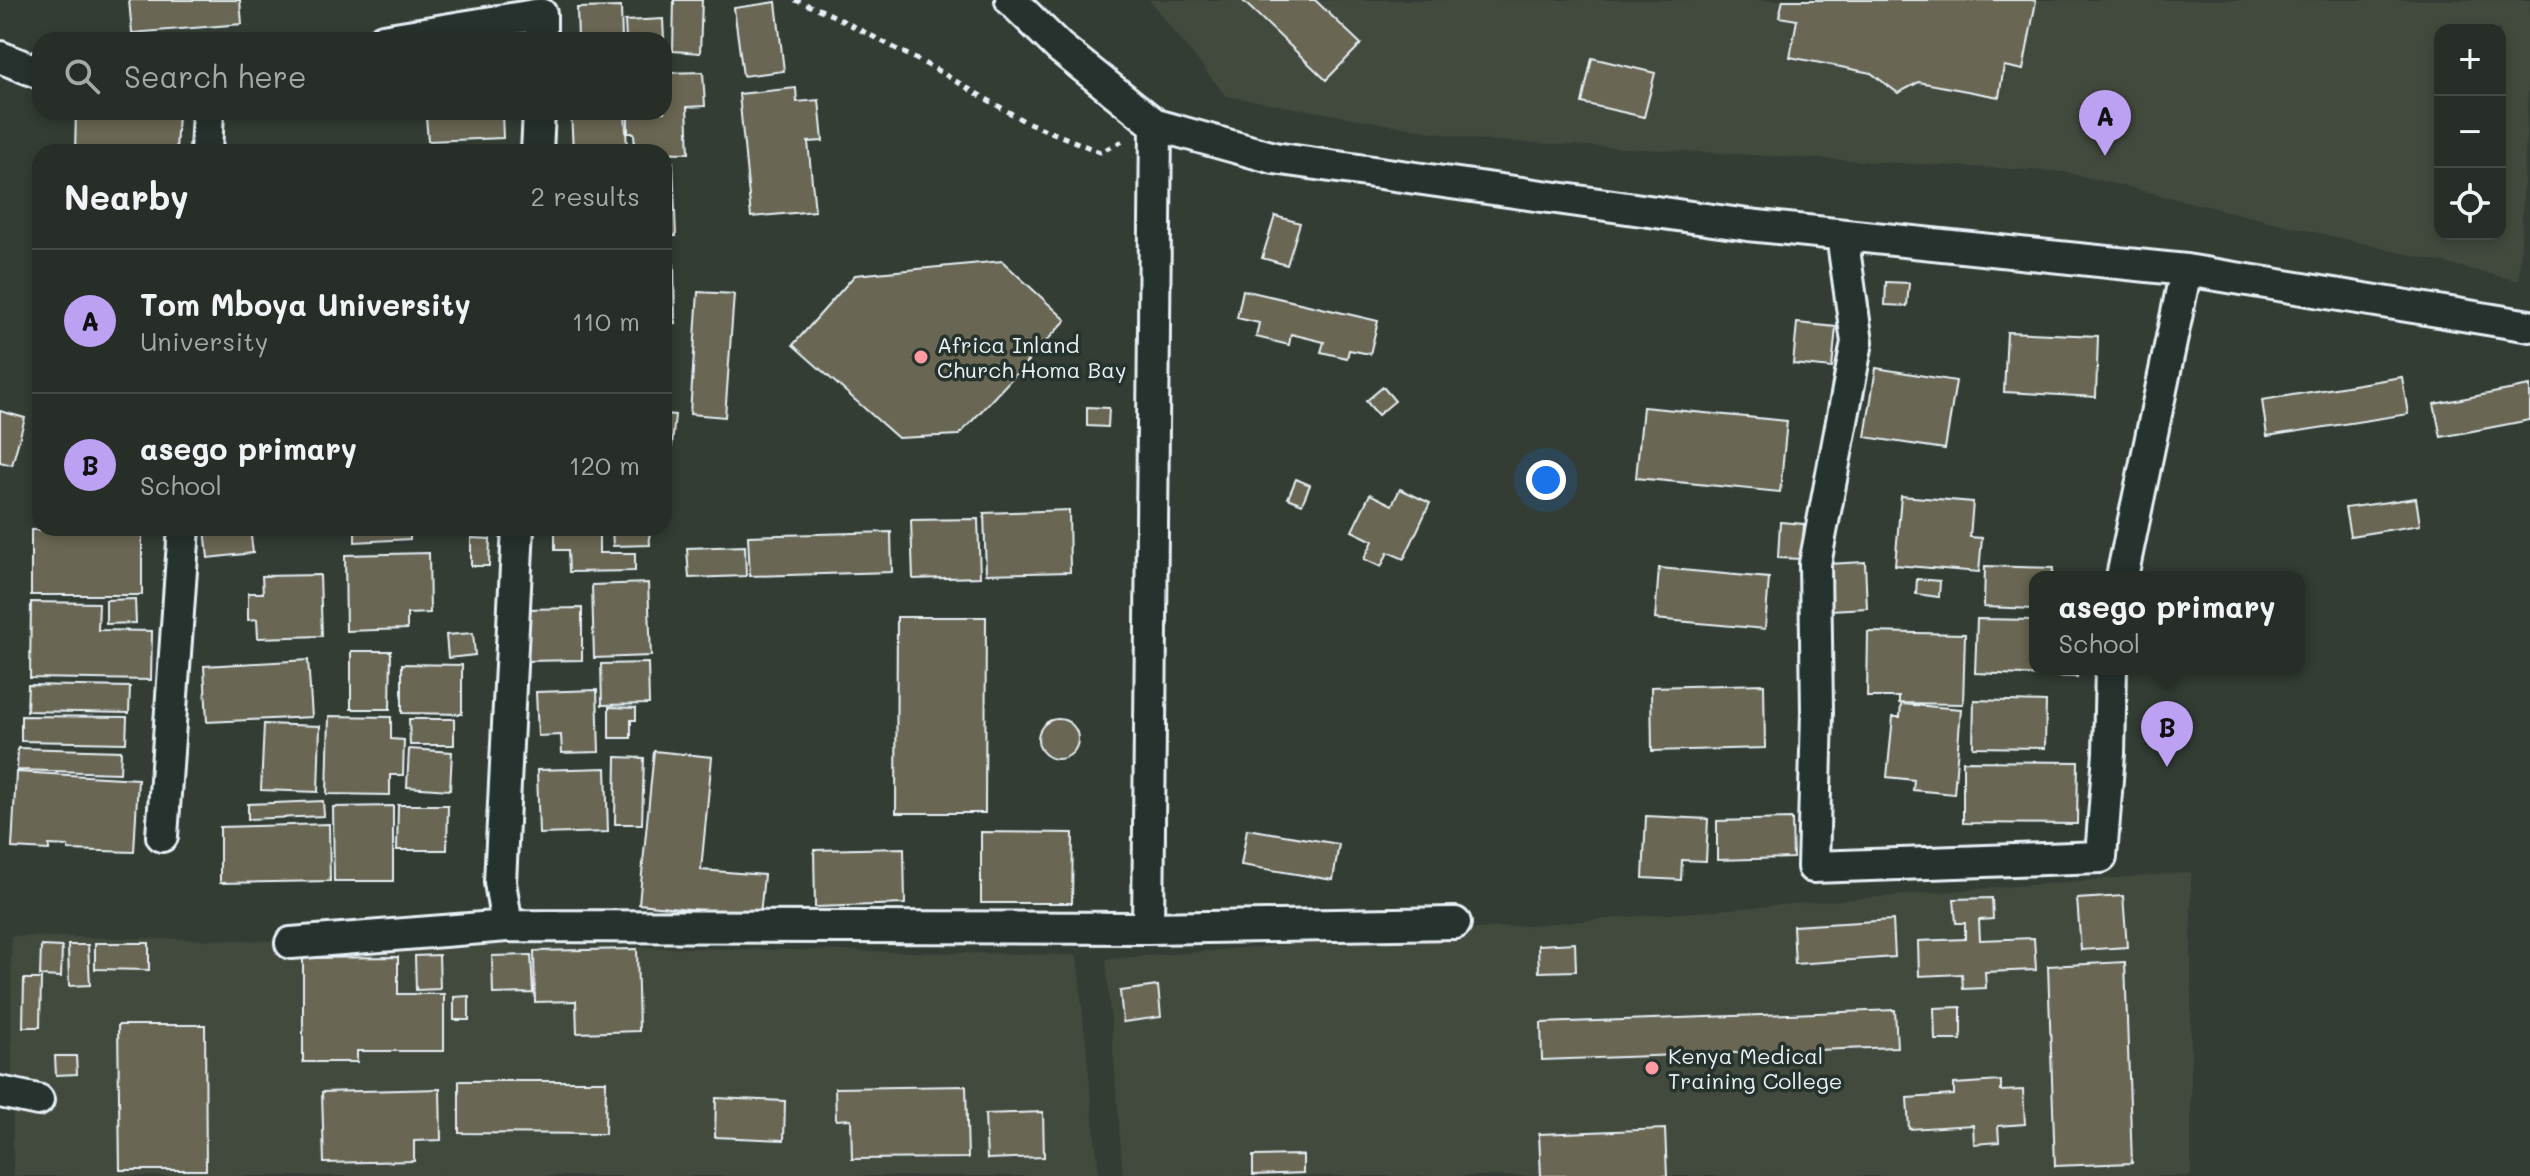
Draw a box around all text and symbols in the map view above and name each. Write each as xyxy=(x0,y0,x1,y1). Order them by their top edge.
map controls xyxy=(2434,24,2506,240)
button: + xyxy=(2434,24,2506,96)
search box xyxy=(32,32,672,120)
icon: search xyxy=(60,54,104,98)
text: Search here xyxy=(124,56,307,96)
pin: A xyxy=(2079,90,2131,156)
button: − xyxy=(2434,96,2506,168)
button: locate xyxy=(2434,168,2506,240)
text: Nearby xyxy=(64,174,189,219)
text: 2 results xyxy=(531,179,640,213)
text: Tom Mboya University xyxy=(140,284,471,324)
text: A xyxy=(81,304,99,338)
text: 110 m xyxy=(572,304,640,338)
text: University xyxy=(140,324,268,358)
place label: Africa Inland Church Homa Bay xyxy=(937,330,1126,384)
marker: Africa Inland Church Homa Bay xyxy=(912,348,930,366)
text: asego primary xyxy=(140,428,357,468)
text: B xyxy=(81,448,99,482)
text: 120 m xyxy=(569,448,640,482)
your location xyxy=(1526,460,1566,500)
text: School xyxy=(140,468,222,502)
popup xyxy=(2029,571,2305,675)
text: asego primary xyxy=(2058,586,2276,626)
text: School xyxy=(2058,626,2140,660)
pin: B xyxy=(2141,701,2193,767)
place label: Kenya Medical Training College xyxy=(1668,1041,1842,1095)
marker: Kenya Medical Training College xyxy=(1643,1059,1661,1077)

